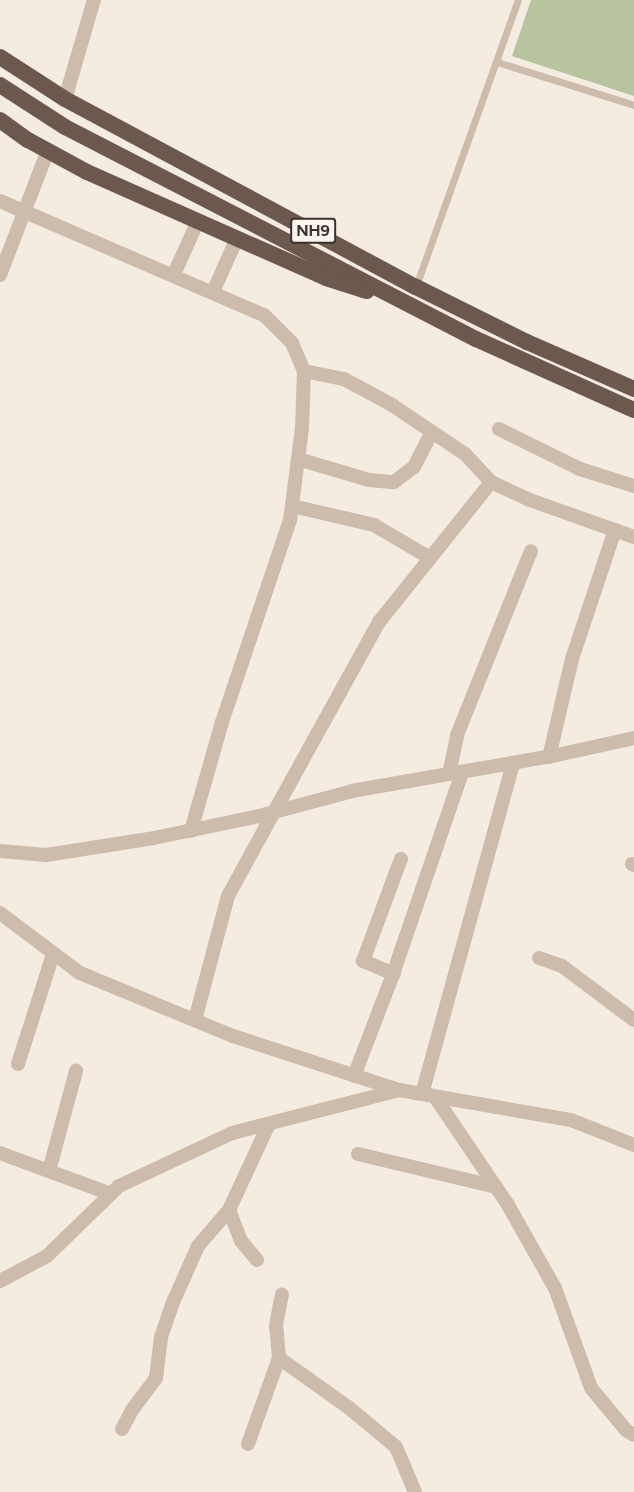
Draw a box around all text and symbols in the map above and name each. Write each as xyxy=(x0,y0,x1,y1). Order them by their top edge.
road number: NH9 xyxy=(289,218,337,244)

